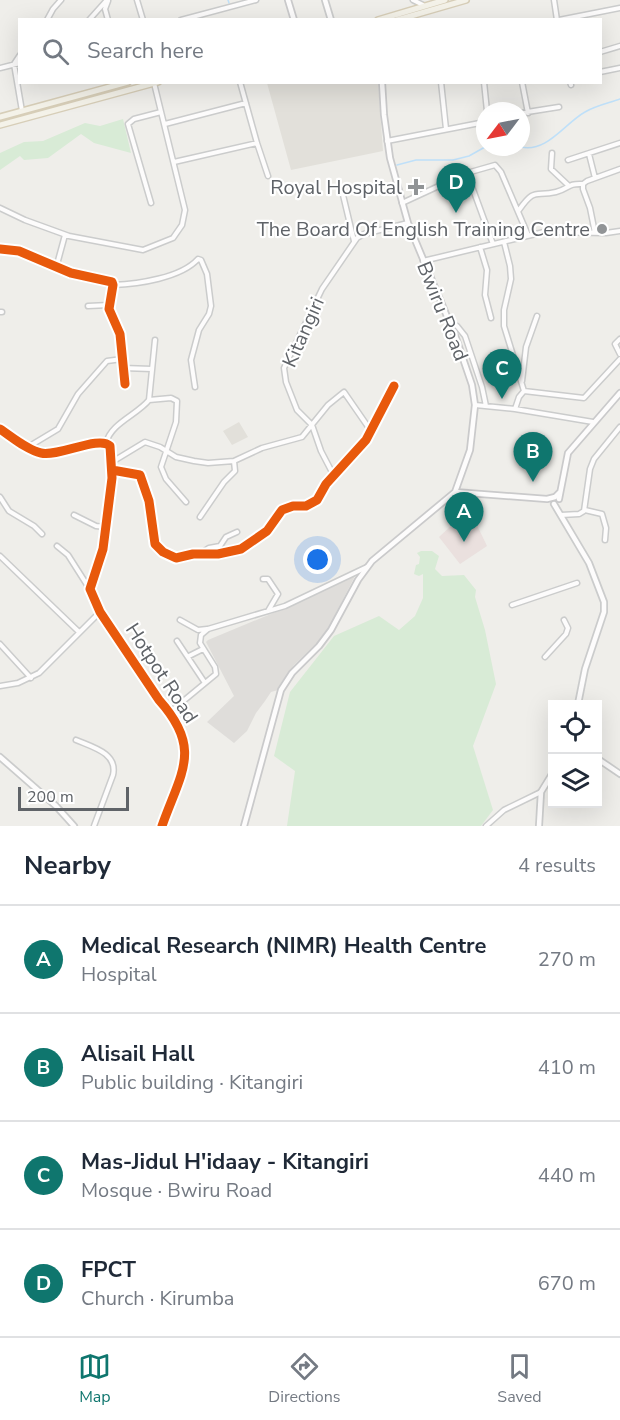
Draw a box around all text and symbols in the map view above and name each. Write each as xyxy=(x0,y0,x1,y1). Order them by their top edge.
search box xyxy=(18,18,602,84)
icon: search xyxy=(39,35,72,68)
text: Search here xyxy=(87,36,204,66)
north arrow xyxy=(476,102,530,156)
pin: D xyxy=(436,164,476,213)
place label: Royal Hospital xyxy=(270,174,402,201)
marker: Royal Hospital xyxy=(407,178,425,196)
place label: The Board Of English Training Centre xyxy=(257,216,590,243)
marker: The Board Of English Training Centre xyxy=(595,222,609,236)
street label: Bwiru Road xyxy=(410,257,475,365)
street label: Kitangiri xyxy=(276,293,331,372)
pin: C xyxy=(482,350,522,399)
pin: B xyxy=(514,432,552,482)
pin: A xyxy=(444,492,484,542)
your location xyxy=(303,545,332,574)
street label: Hotpot Road xyxy=(119,618,204,729)
map controls xyxy=(548,700,602,808)
button: locate xyxy=(548,700,602,754)
button: layers xyxy=(548,754,602,808)
scale bar xyxy=(18,784,129,812)
text: 200 m xyxy=(27,786,74,808)
text: Nearby xyxy=(24,848,111,883)
text: 4 results xyxy=(518,852,596,879)
text: Medical Research (NIMR) Health Centre xyxy=(81,931,486,961)
text: A xyxy=(36,946,51,973)
text: 270 m xyxy=(538,946,596,973)
text: Hospital xyxy=(81,961,157,988)
text: Alisail Hall xyxy=(81,1039,194,1069)
text: B xyxy=(37,1054,50,1081)
text: 410 m xyxy=(538,1054,596,1081)
text: Public building · Kitangiri xyxy=(81,1069,303,1096)
text: Mas-Jidul H'idaay - Kitangiri xyxy=(81,1147,369,1177)
text: C xyxy=(37,1162,50,1189)
text: 440 m xyxy=(538,1162,596,1189)
text: Mosque · Bwiru Road xyxy=(81,1177,272,1204)
text: FPCT xyxy=(81,1255,136,1285)
text: D xyxy=(36,1270,51,1297)
text: 670 m xyxy=(538,1270,596,1297)
text: Church · Kirumba xyxy=(81,1285,234,1312)
tab: Map xyxy=(78,1350,111,1408)
tab: Directions xyxy=(268,1350,340,1408)
tab: Saved xyxy=(497,1350,542,1408)

